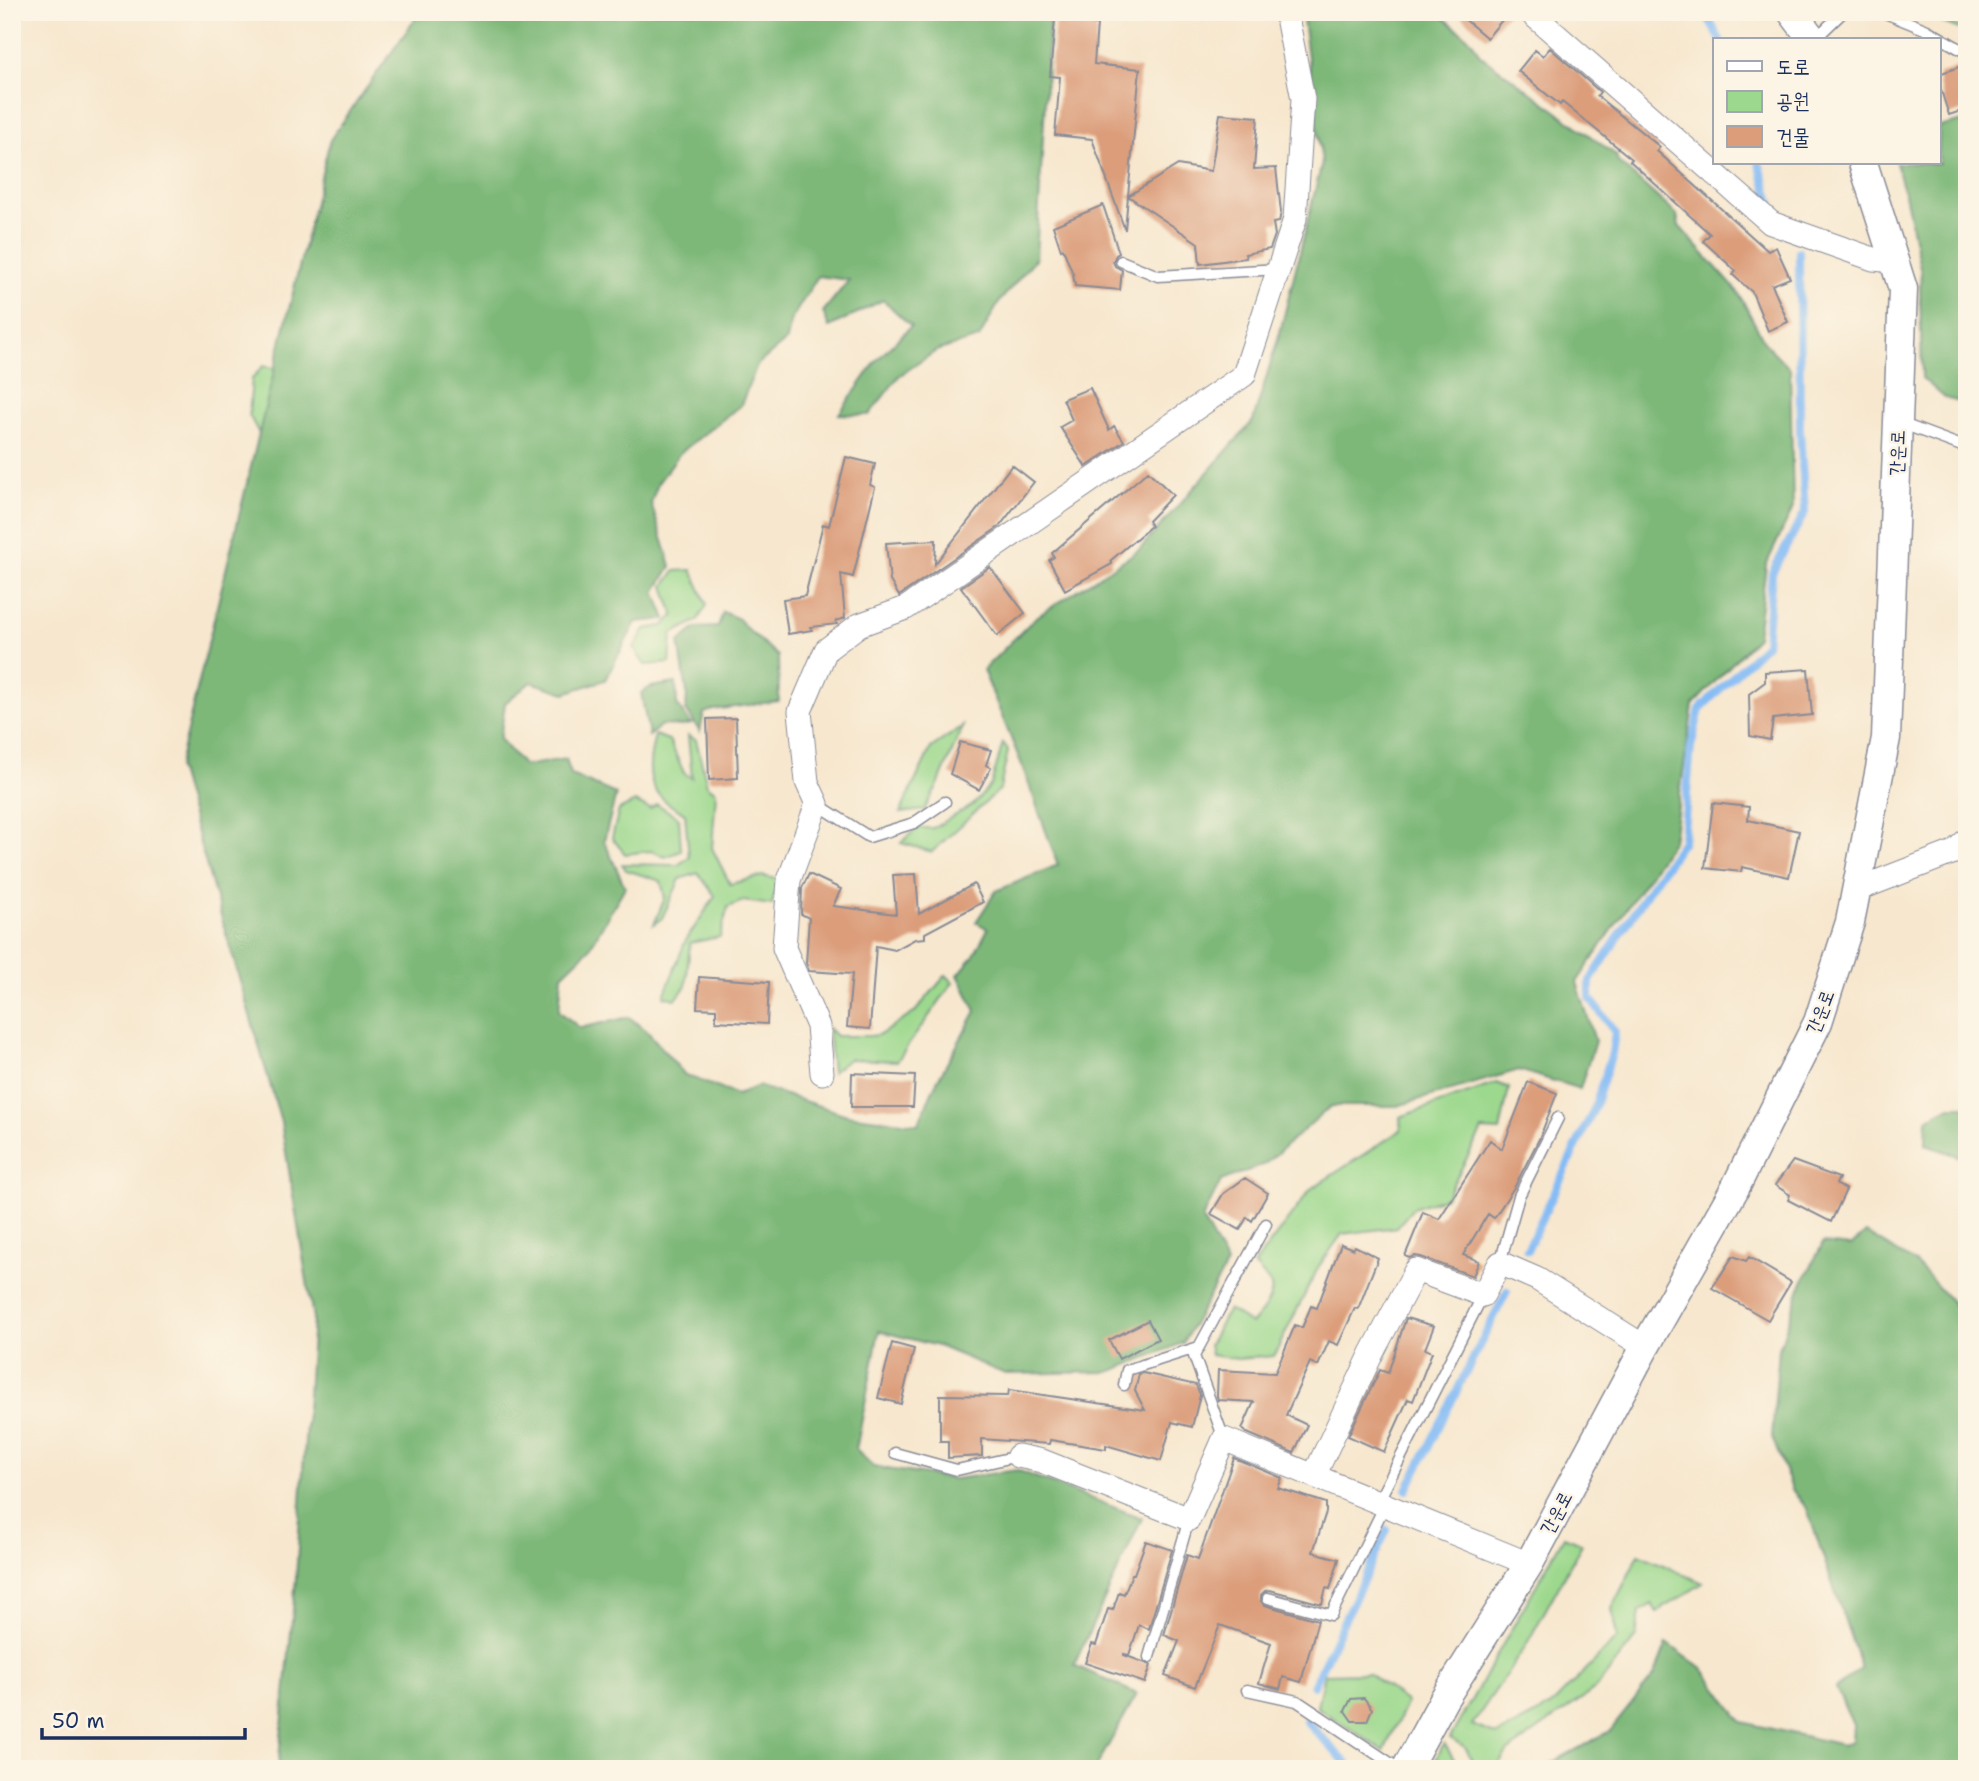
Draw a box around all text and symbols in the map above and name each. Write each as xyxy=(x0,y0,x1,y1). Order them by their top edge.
legend xyxy=(1713,38,1940,164)
text: 도로 xyxy=(1776,53,1810,81)
text: 공원 xyxy=(1776,87,1810,115)
text: 건물 xyxy=(1776,123,1810,151)
street label: 간운로 xyxy=(1884,430,1910,476)
street label: 간운로 xyxy=(1800,986,1840,1038)
street label: 간운로 xyxy=(1534,1487,1578,1539)
scale bar xyxy=(42,1697,245,1741)
text: 50 m xyxy=(52,1707,105,1735)

